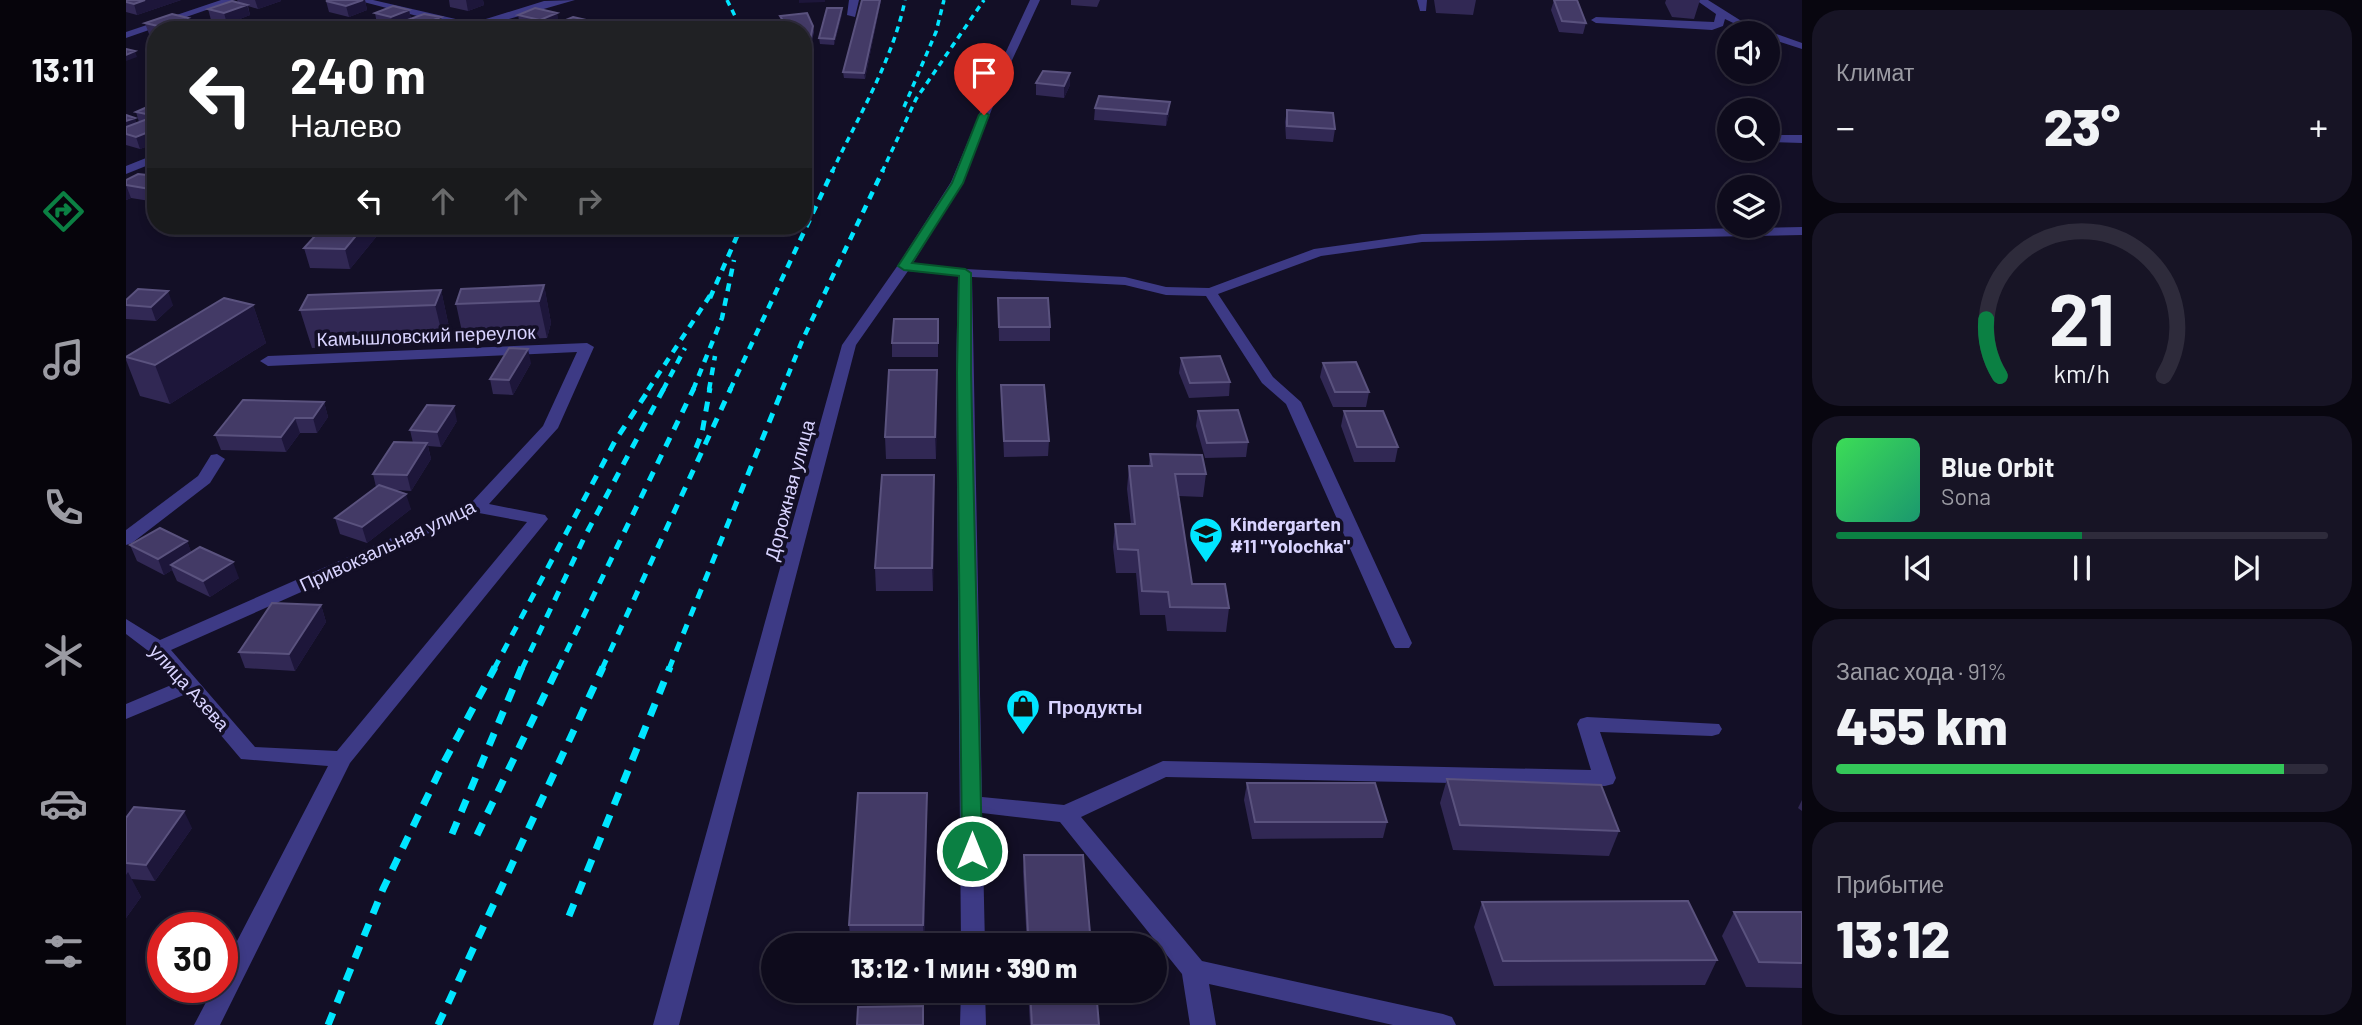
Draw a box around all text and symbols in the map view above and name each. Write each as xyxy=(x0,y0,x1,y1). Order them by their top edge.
map controls xyxy=(1717,21,1780,238)
button: sound xyxy=(1717,21,1780,84)
pin xyxy=(954,43,1014,115)
text: 240 m xyxy=(290,45,426,104)
icon: left xyxy=(175,49,266,140)
text: 13:11 xyxy=(31,50,95,88)
icon: arrive xyxy=(965,54,1003,92)
text: Климат xyxy=(1836,58,1914,86)
text: 23° xyxy=(2044,94,2120,156)
button: search xyxy=(1717,98,1780,161)
text: − xyxy=(1836,103,1855,149)
text: + xyxy=(2309,103,2328,149)
text: Налево xyxy=(290,105,402,143)
button: layers xyxy=(1717,175,1780,238)
icon: left xyxy=(351,182,389,220)
icon: ahead xyxy=(424,182,462,220)
icon: ahead xyxy=(497,182,535,220)
icon: right xyxy=(570,182,608,220)
icon: directions xyxy=(39,187,88,236)
text: 21 xyxy=(2049,273,2115,361)
street label: Камышловский переулок xyxy=(316,320,537,350)
icon: music xyxy=(39,335,88,384)
text: km/h xyxy=(2054,357,2110,387)
street label: Дорожная улица xyxy=(759,417,819,563)
text: Blue Orbit xyxy=(1941,451,2054,482)
text: Sona xyxy=(1941,482,1991,510)
icon: phone xyxy=(39,483,88,532)
street label: Привокзальная улица xyxy=(295,494,479,596)
place label: Kindergarten #11 "Yolochka" xyxy=(1230,512,1350,557)
school or university icon: Kindergarten #11 "Yolochka" xyxy=(1187,515,1225,564)
icon: previous xyxy=(1899,549,1937,587)
icon: pause xyxy=(2063,549,2101,587)
icon: next xyxy=(2227,549,2265,587)
icon: climate xyxy=(39,631,88,680)
street label: улица Азева xyxy=(145,639,235,735)
text: Запас хода · 91% xyxy=(1836,657,2007,685)
shop icon: Продукты xyxy=(1004,687,1042,736)
text: 455 km xyxy=(1836,693,2008,755)
place label: Продукты xyxy=(1048,695,1143,718)
icon: car xyxy=(39,779,88,828)
position arrow xyxy=(935,814,1009,888)
text: Прибытие xyxy=(1836,870,1944,898)
text: 13:12 xyxy=(1836,906,1950,968)
speed limit sign: 30 xyxy=(147,912,238,1003)
icon: filters xyxy=(39,927,88,976)
text: 13:12 · 1 мин · 390 m xyxy=(851,952,1077,983)

